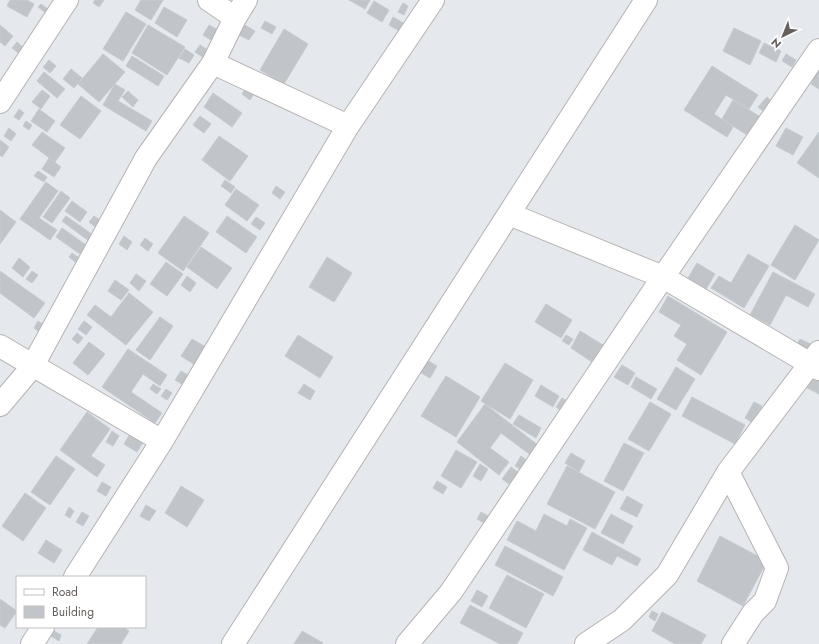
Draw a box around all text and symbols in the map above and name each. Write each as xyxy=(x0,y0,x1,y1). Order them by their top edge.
north arrow xyxy=(763,16,803,56)
text: N xyxy=(768,34,785,52)
legend xyxy=(16,576,146,628)
text: Road xyxy=(52,583,78,601)
text: Building xyxy=(52,603,94,621)

